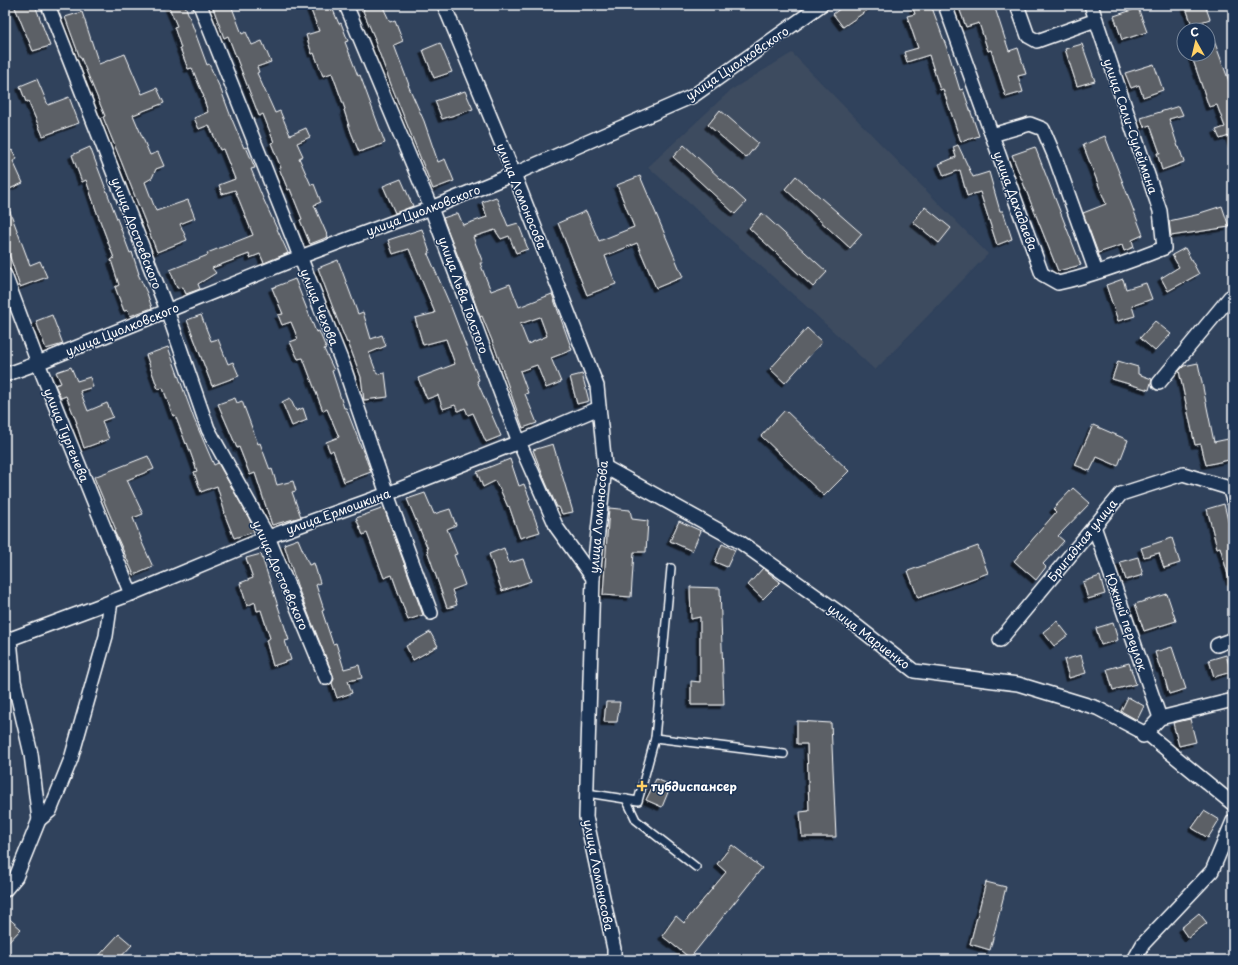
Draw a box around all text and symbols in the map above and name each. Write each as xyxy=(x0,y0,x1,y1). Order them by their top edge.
street label: улица Циолковского xyxy=(682,22,792,104)
north arrow xyxy=(1176,22,1216,62)
text: С xyxy=(1189,23,1200,41)
street label: улица Сали-Сулеймана xyxy=(1099,56,1163,196)
street label: улица Ломоносова xyxy=(492,140,552,252)
street label: улица Дахадаева xyxy=(990,149,1043,254)
street label: улица Достоевского xyxy=(107,174,167,292)
street label: улица Циолковского xyxy=(363,180,483,240)
street label: улица Льва Толстого xyxy=(434,234,494,356)
street label: улица Чехова xyxy=(296,266,344,349)
street label: улица Циолковского xyxy=(62,298,182,360)
street label: улица Тургенева xyxy=(40,385,94,485)
street label: улица Ломоносова xyxy=(584,459,612,574)
street label: улица Ермошкина xyxy=(283,484,393,538)
street label: Бригадная улица xyxy=(1043,494,1121,585)
street label: улица Достоевского xyxy=(249,517,313,633)
street label: Южный переулок xyxy=(1102,571,1152,674)
street label: улица Мариенко xyxy=(824,599,914,673)
place label: тубдиспансер xyxy=(651,777,737,795)
marker: тубдиспансер xyxy=(636,780,648,792)
street label: улица Ломоносова xyxy=(579,818,619,933)

